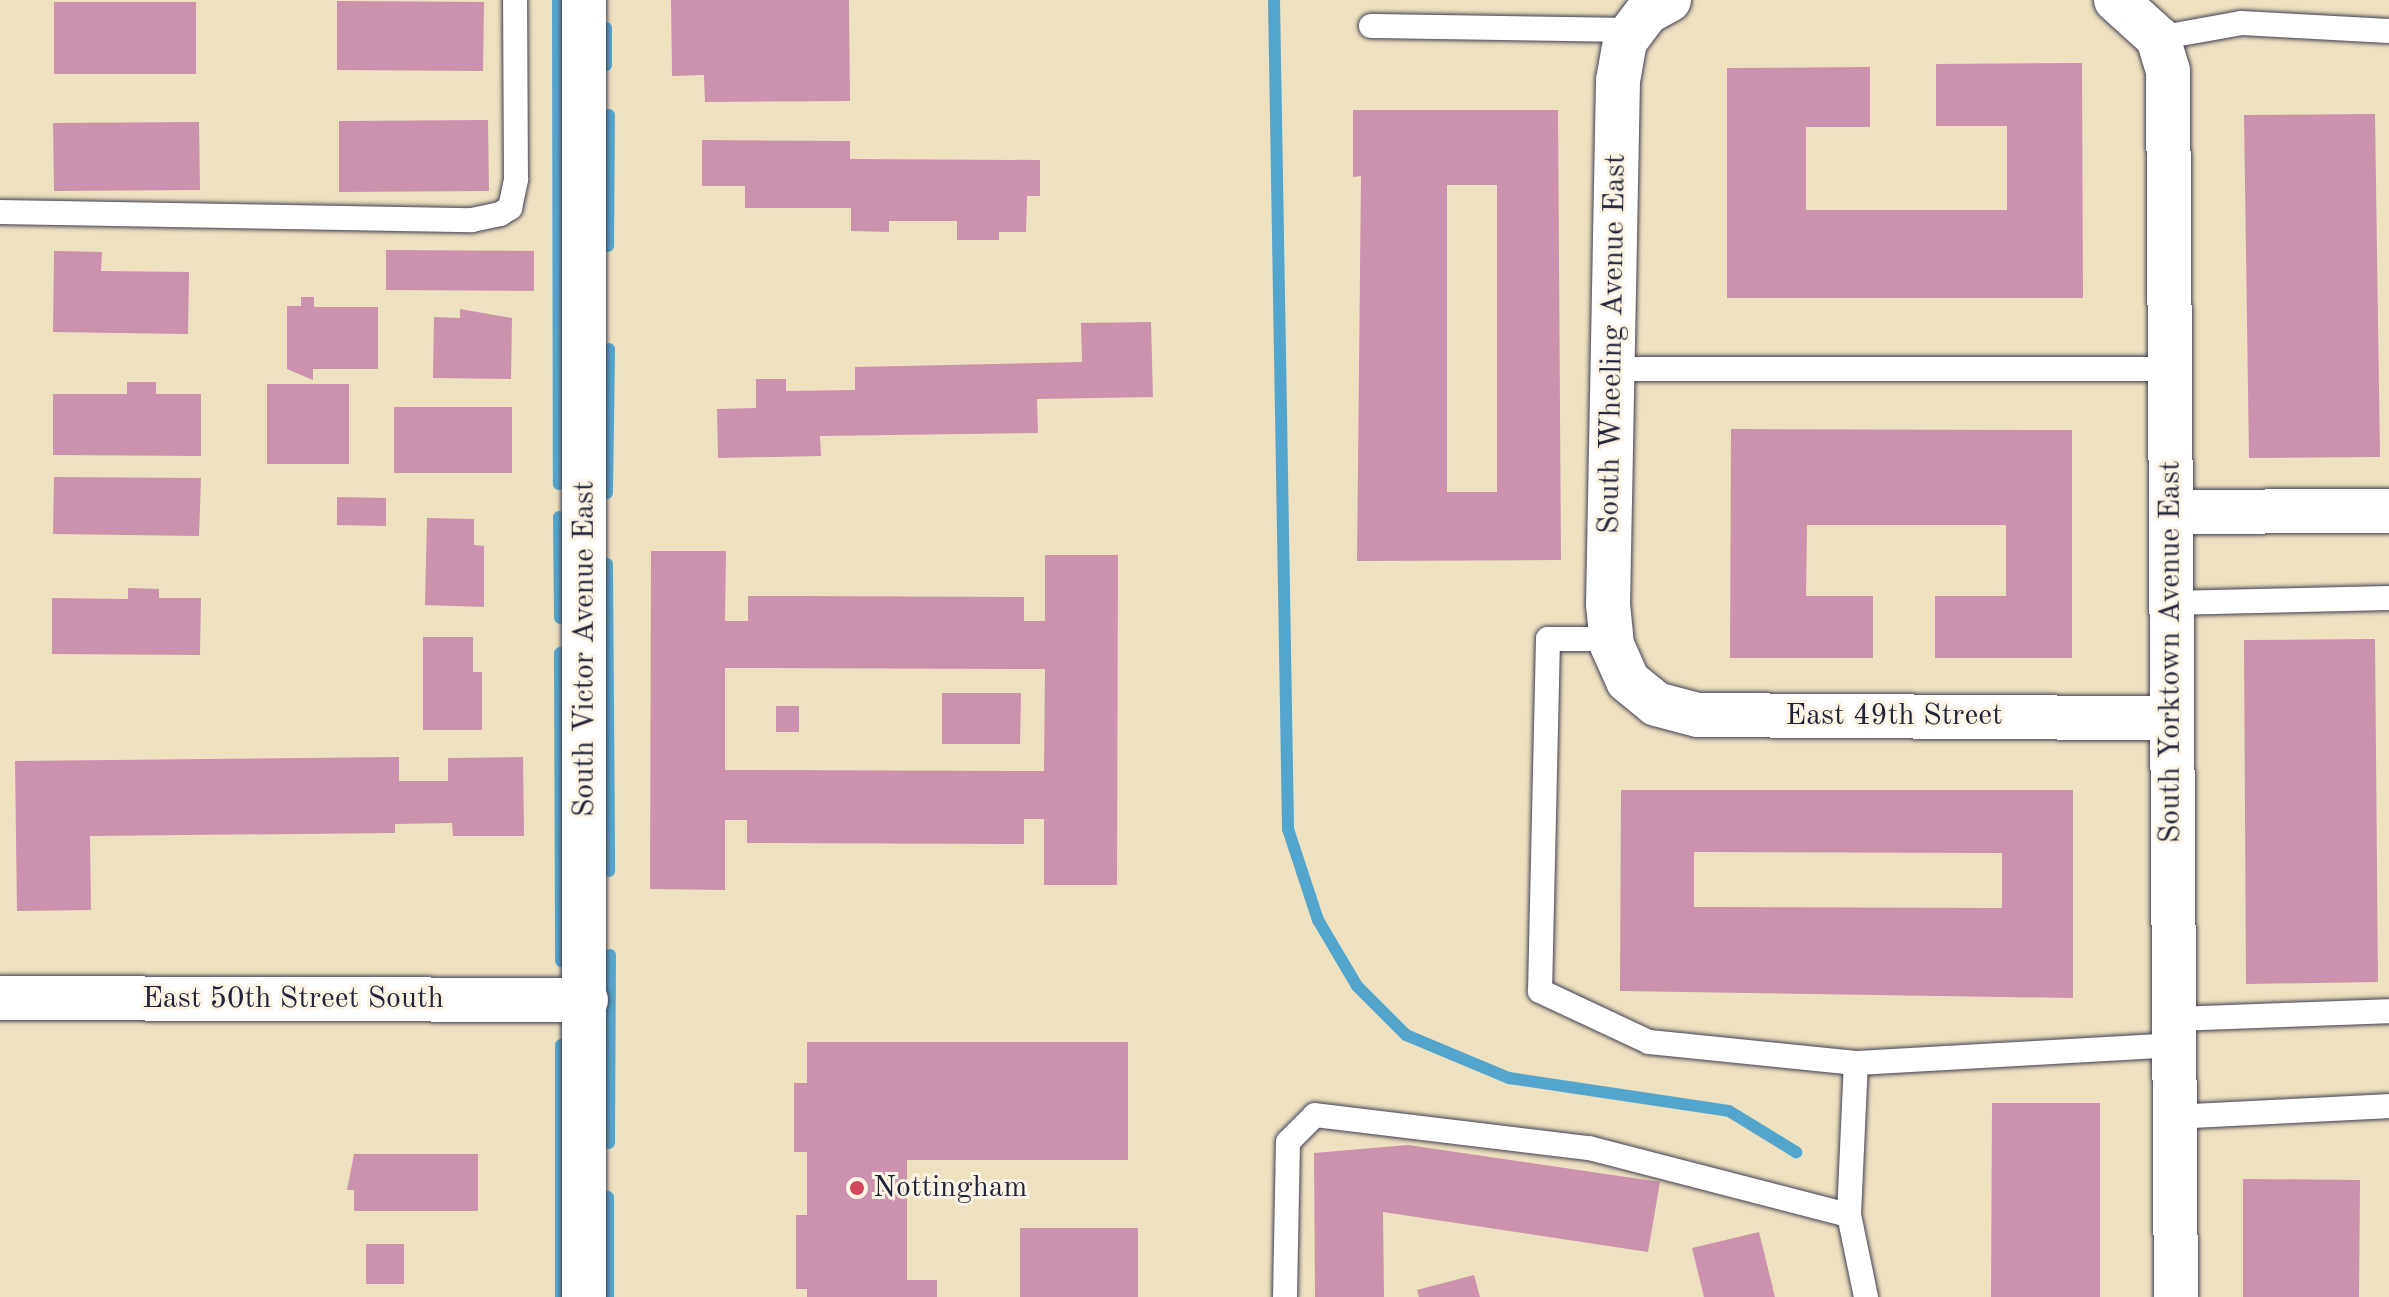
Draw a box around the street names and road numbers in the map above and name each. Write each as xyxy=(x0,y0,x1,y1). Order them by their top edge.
street label: South Wheeling Avenue East xyxy=(1592,154,1634,534)
street label: South Yorktown Avenue East xyxy=(2153,461,2189,843)
street label: South Victor Avenue East xyxy=(567,481,603,817)
street label: East 49th Street xyxy=(1786,698,2002,734)
street label: East 50th Street South xyxy=(142,981,444,1017)

